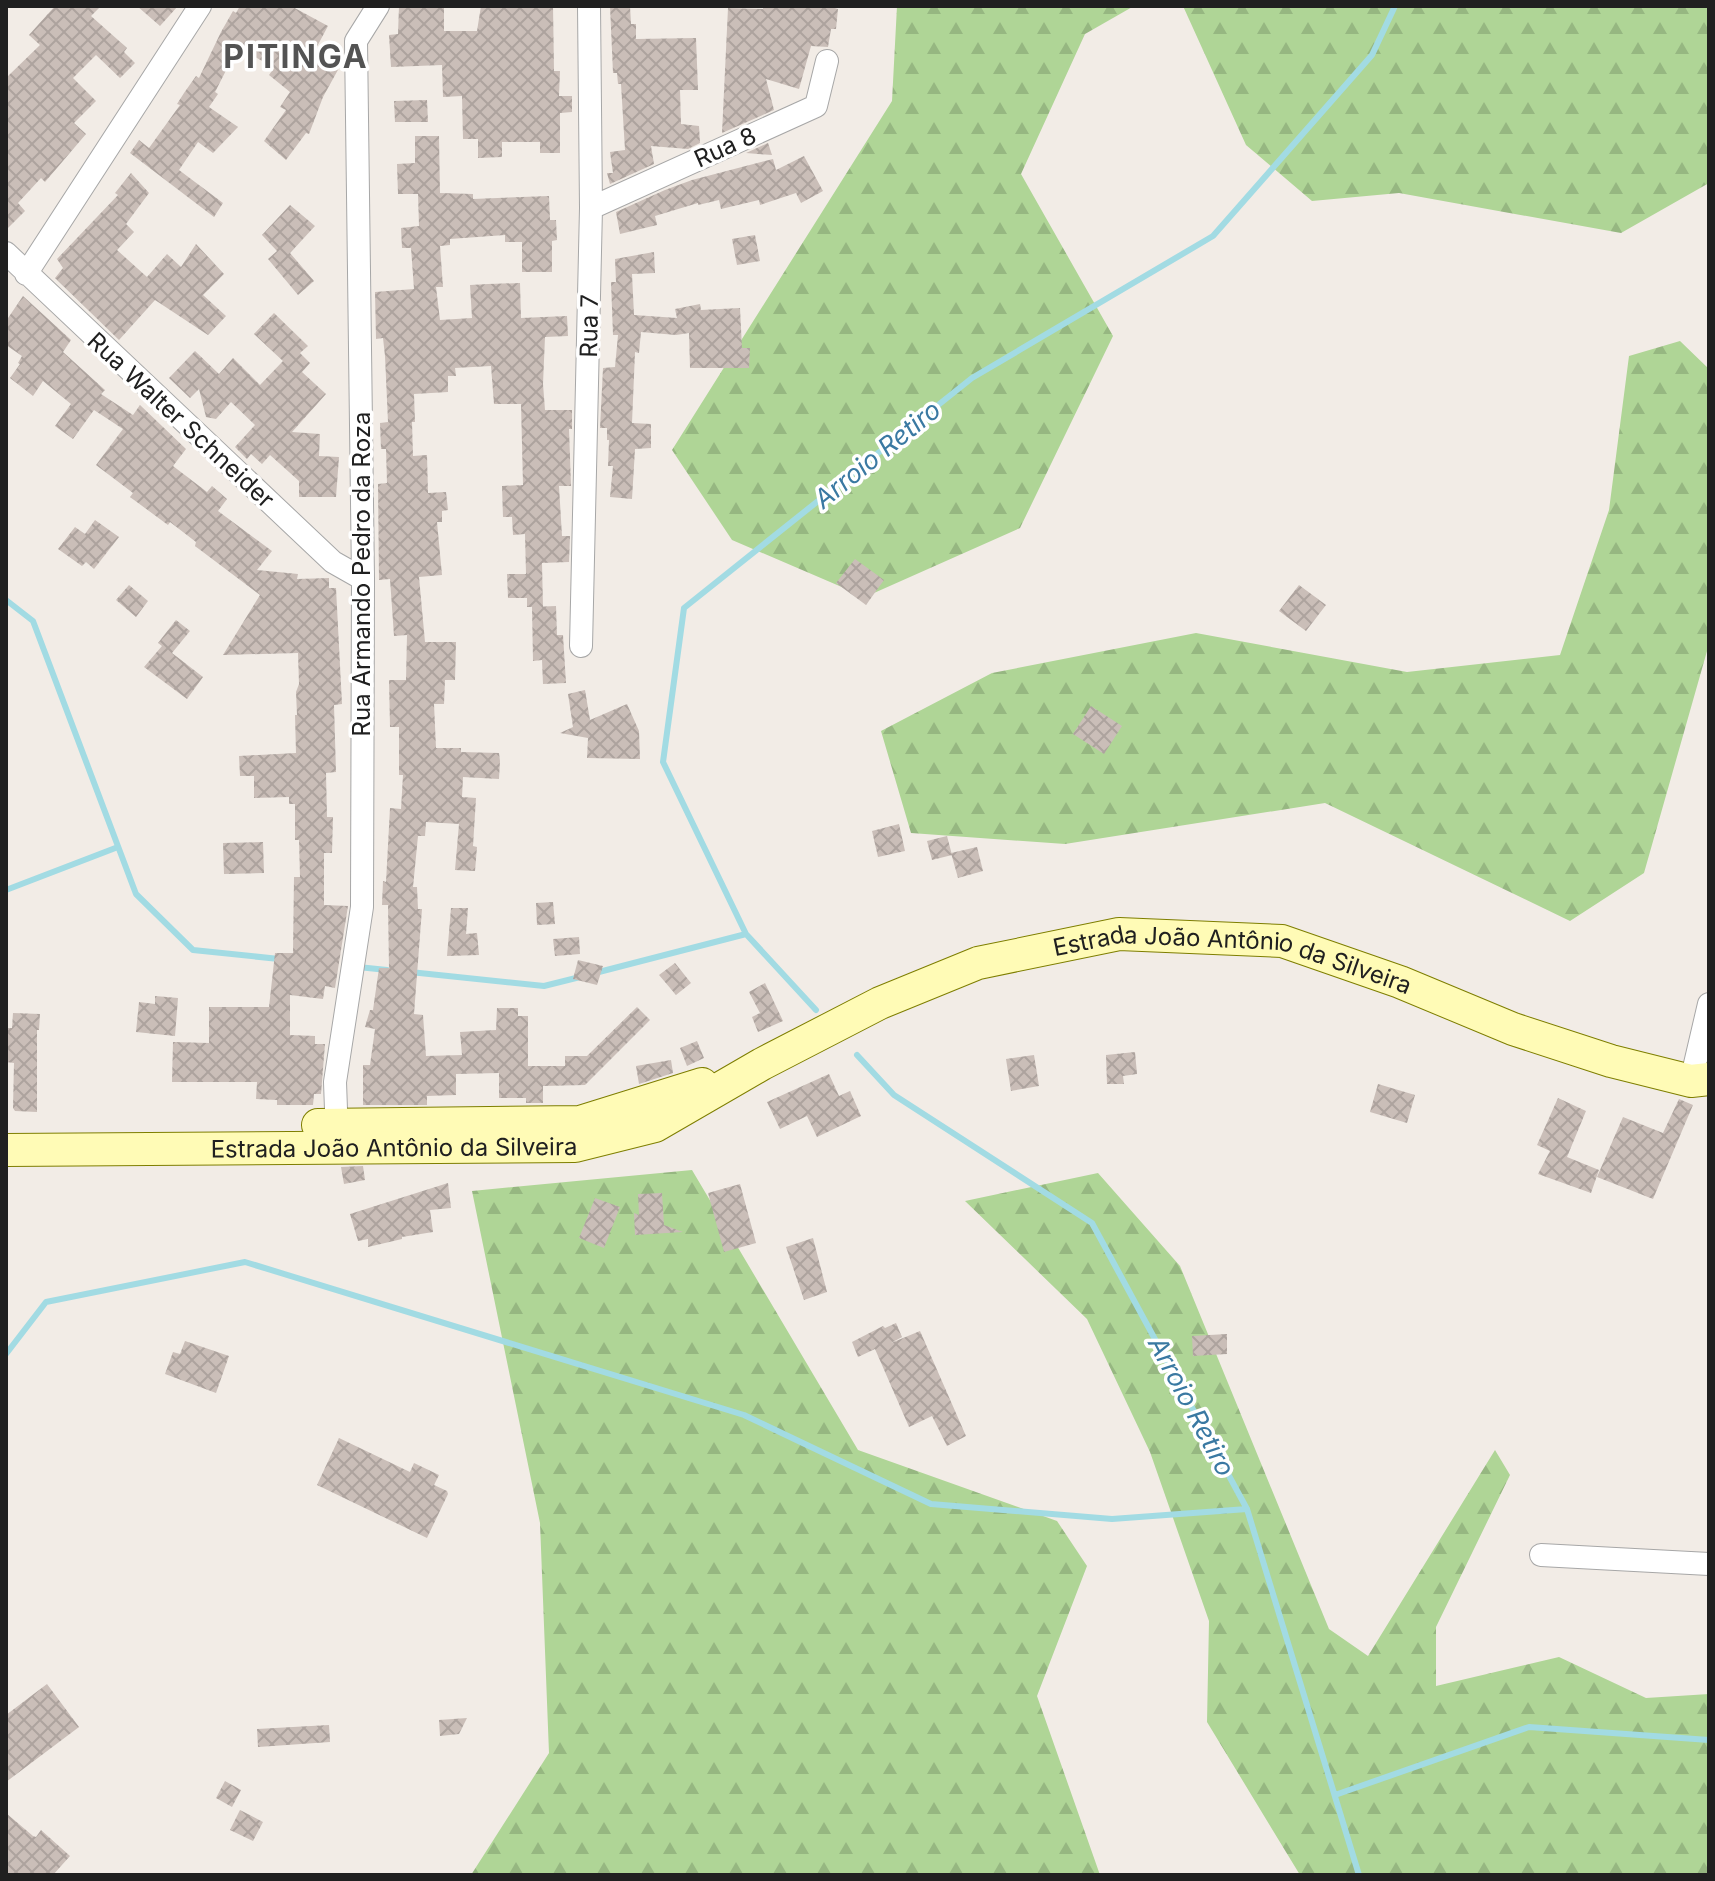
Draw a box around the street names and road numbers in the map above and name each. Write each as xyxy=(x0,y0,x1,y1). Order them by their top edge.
street label: Rua 8 xyxy=(690,121,760,173)
street label: Rua 7 xyxy=(574,294,604,358)
street label: Rua Walter Schneider xyxy=(82,326,280,514)
street label: Rua Armando Pedro da Roza xyxy=(347,412,376,736)
street label: Estrada João Antônio da Silveira xyxy=(1050,919,1416,1000)
street label: Estrada João Antônio da Silveira xyxy=(211,1131,577,1163)

